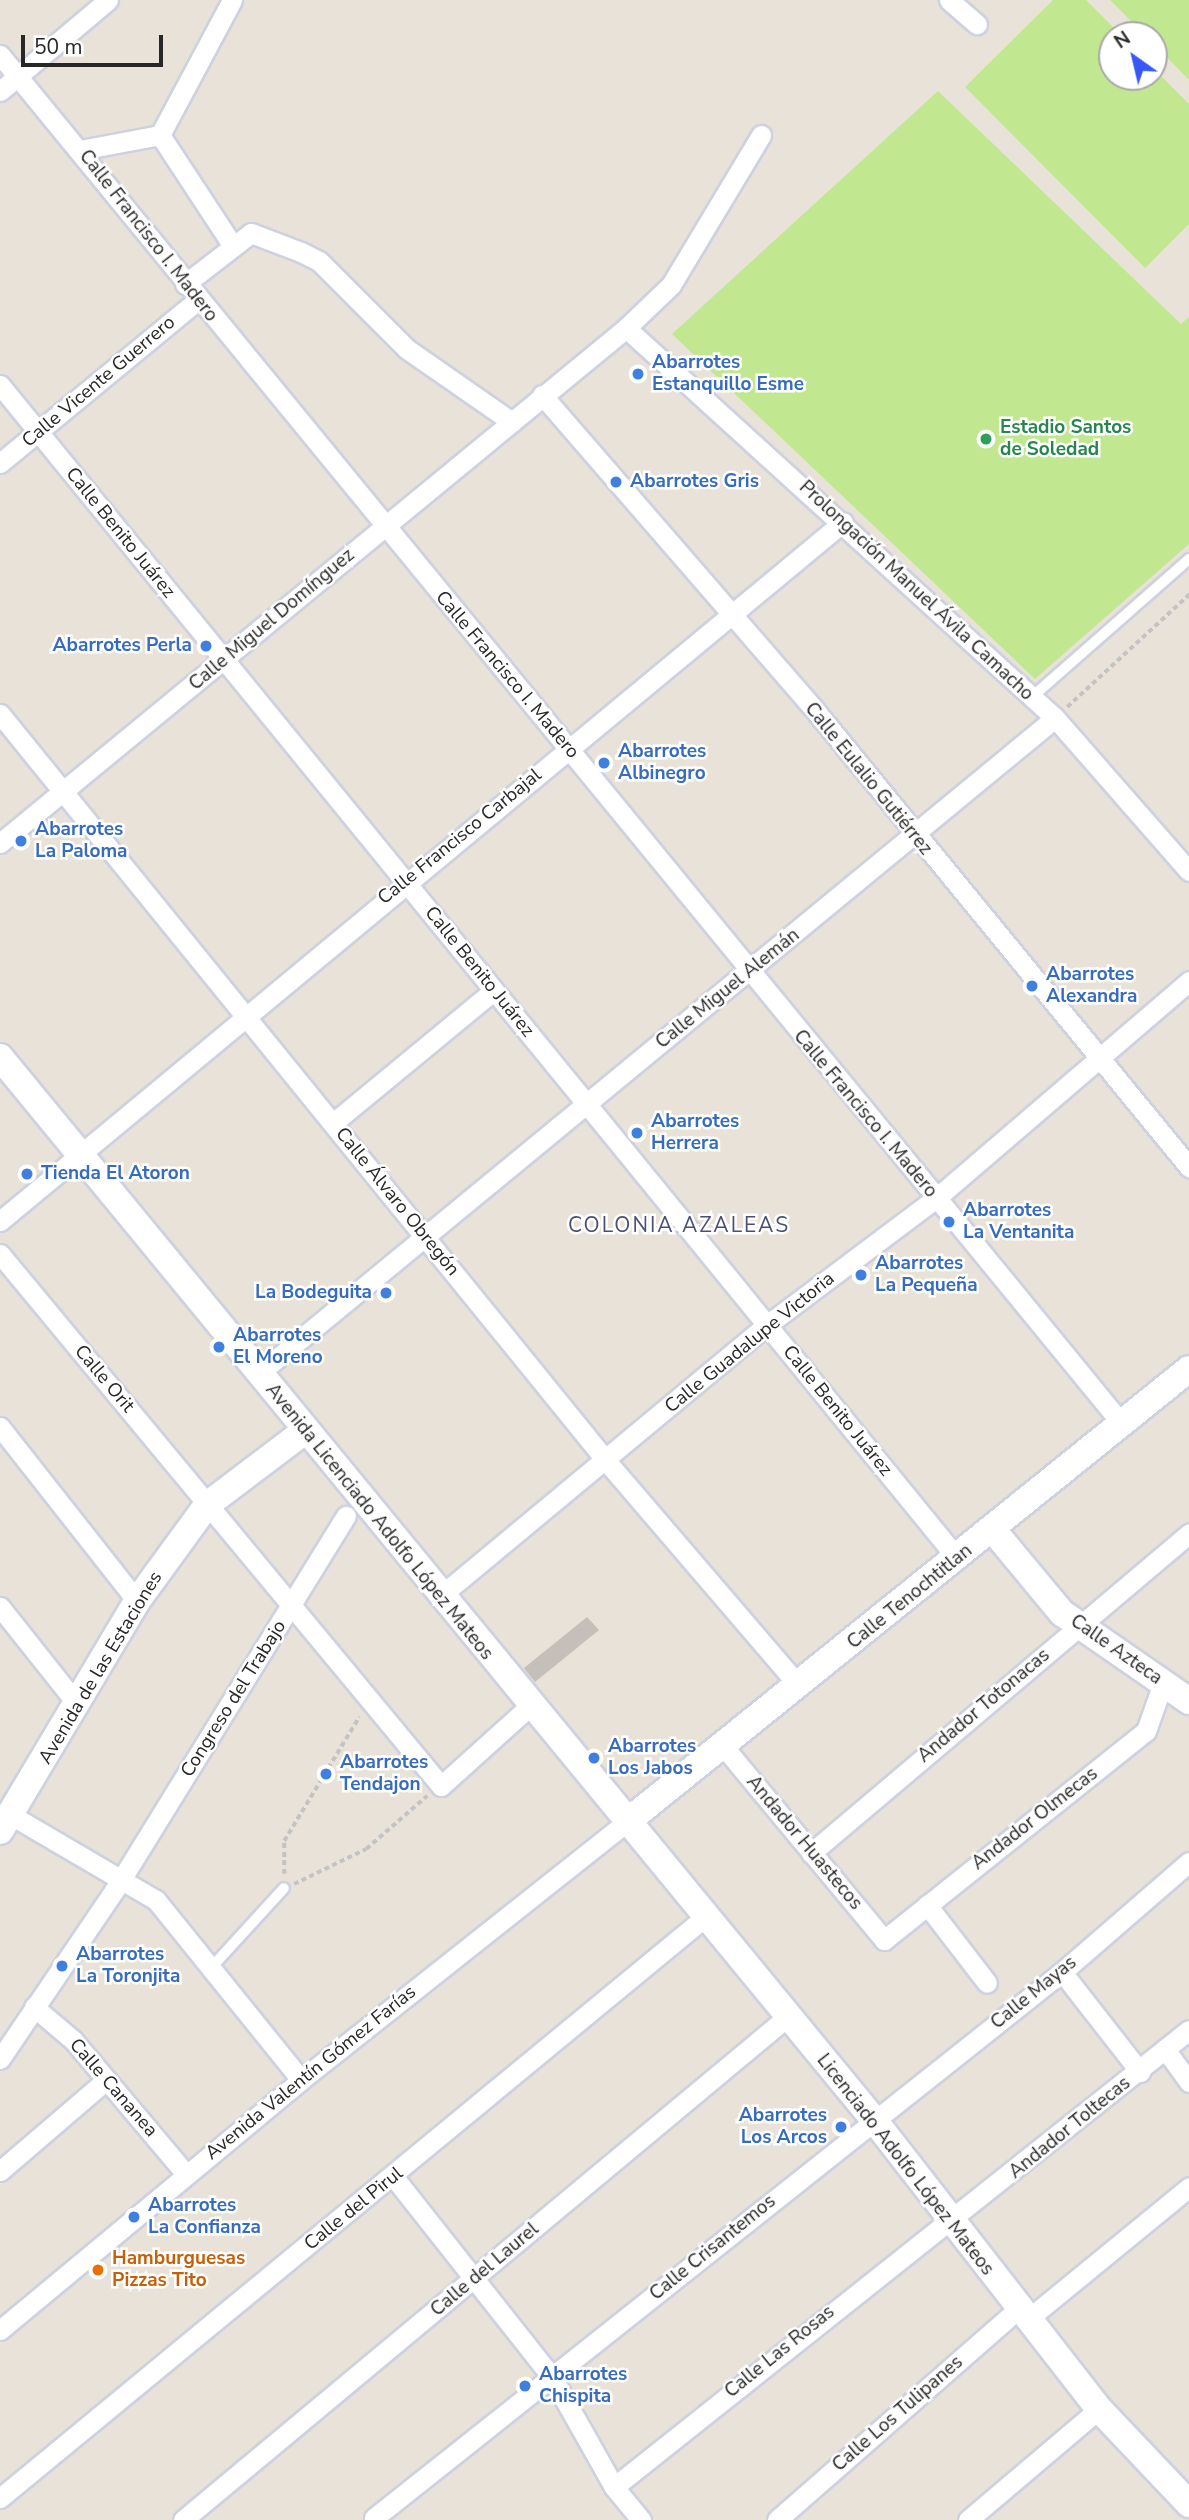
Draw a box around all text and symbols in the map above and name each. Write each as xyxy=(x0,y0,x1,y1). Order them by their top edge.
scale bar xyxy=(24,21,166,65)
north arrow xyxy=(1098,21,1168,91)
text: N xyxy=(1109,25,1136,55)
text: 50 m xyxy=(34,33,83,61)
street label: Calle Francisco I. Madero xyxy=(74,146,222,326)
street label: Calle Vicente Guerrero xyxy=(18,311,180,453)
place label: Abarrotes Estanquillo Esme xyxy=(652,352,804,396)
marker: Abarrotes Estanquillo Esme xyxy=(630,366,646,382)
place label: Estadio Santos de Soledad xyxy=(1000,417,1131,461)
marker: Estadio Santos de Soledad xyxy=(978,431,994,447)
street label: Calle Benito Juárez xyxy=(60,463,180,603)
place label: Abarrotes Gris xyxy=(630,471,759,493)
marker: Abarrotes Gris xyxy=(608,474,624,490)
street label: Prolongación Manuel Ávila Camacho xyxy=(794,476,1038,706)
street label: Calle Miguel Domínguez xyxy=(185,544,359,696)
street label: Calle Francisco I. Madero xyxy=(430,587,584,763)
place label: Abarrotes Perla xyxy=(52,635,192,657)
marker: Abarrotes Perla xyxy=(198,638,214,654)
street label: Calle Eulalio Gutiérrez xyxy=(799,698,937,860)
place label: Abarrotes Albinegro xyxy=(618,741,706,785)
marker: Abarrotes Albinegro xyxy=(596,755,612,771)
street label: Calle Francisco Carbajal xyxy=(374,764,546,910)
place label: Abarrotes La Paloma xyxy=(35,819,128,863)
marker: Abarrotes La Paloma xyxy=(13,833,29,849)
street label: Calle Benito Juárez xyxy=(419,902,539,1042)
street label: Calle Miguel Alemán xyxy=(652,924,804,1054)
place label: Abarrotes Alexandra xyxy=(1046,964,1137,1008)
marker: Abarrotes Alexandra xyxy=(1024,978,1040,994)
street label: Calle Francisco I. Madero xyxy=(788,1026,942,1202)
place label: Abarrotes Herrera xyxy=(651,1111,739,1155)
street label: Calle Álvaro Obregón xyxy=(330,1123,464,1281)
marker: Abarrotes Herrera xyxy=(629,1125,645,1141)
place label: Tienda El Atoron xyxy=(41,1163,190,1185)
marker: Tienda El Atoron xyxy=(19,1166,35,1182)
place label: Abarrotes La Ventanita xyxy=(963,1200,1074,1244)
district label: COLONIA AZALEAS xyxy=(570,1212,788,1238)
marker: Abarrotes La Ventanita xyxy=(941,1214,957,1230)
place label: Abarrotes La Pequeña xyxy=(875,1253,978,1297)
marker: Abarrotes La Pequeña xyxy=(853,1267,869,1283)
street label: Calle Guadalupe Victoria xyxy=(661,1268,839,1418)
place label: La Bodeguita xyxy=(255,1282,372,1304)
marker: La Bodeguita xyxy=(378,1285,394,1301)
place label: Abarrotes El Moreno xyxy=(233,1325,323,1369)
marker: Abarrotes El Moreno xyxy=(211,1339,227,1355)
street label: Calle Orit xyxy=(69,1341,139,1417)
street label: Calle Benito Juárez xyxy=(777,1341,897,1481)
street label: Avenida Licenciado Adolfo López Mateos xyxy=(260,1379,498,1665)
street label: Calle Tenochtitlan xyxy=(843,1540,977,1654)
street label: Avenida de las Estaciones xyxy=(34,1568,168,1768)
street label: Calle Azteca xyxy=(1066,1610,1166,1690)
street label: Congreso del Trabajo xyxy=(176,1616,292,1782)
street label: Andador Totonacas xyxy=(913,1644,1055,1768)
place label: Abarrotes Los Jabos xyxy=(608,1736,696,1780)
marker: Abarrotes Los Jabos xyxy=(586,1750,602,1766)
place label: Abarrotes Tendajon xyxy=(340,1752,428,1796)
street label: Andador Olmecas xyxy=(967,1763,1103,1875)
marker: Abarrotes Tendajon xyxy=(318,1766,334,1782)
street label: Andador Huastecos xyxy=(741,1771,867,1915)
place label: Abarrotes La Toronjita xyxy=(76,1944,180,1988)
street label: Calle Mayas xyxy=(987,1952,1081,2034)
marker: Abarrotes La Toronjita xyxy=(54,1958,70,1974)
street label: Avenida Valentín Gómez Farías xyxy=(201,1981,421,2165)
street label: Calle Cananea xyxy=(64,2034,162,2142)
street label: Licenciado Adolfo López Mateos xyxy=(811,2050,999,2280)
street label: Andador Toltecas xyxy=(1005,2072,1135,2184)
place label: Abarrotes Los Arcos xyxy=(739,2105,827,2149)
marker: Abarrotes Los Arcos xyxy=(833,2119,849,2135)
street label: Calle del Pirul xyxy=(300,2162,408,2256)
street label: Calle Crisantemos xyxy=(645,2190,781,2306)
place label: Abarrotes La Confianza xyxy=(148,2195,261,2239)
marker: Abarrotes La Confianza xyxy=(126,2209,142,2225)
street label: Calle del Laurel xyxy=(426,2218,544,2322)
place label: Hamburguesas Pizzas Tito xyxy=(112,2248,245,2292)
marker: Hamburguesas Pizzas Tito xyxy=(90,2262,106,2278)
street label: Calle Las Rosas xyxy=(721,2301,839,2403)
street label: Calle Los Tulipanes xyxy=(828,2351,968,2477)
place label: Abarrotes Chispita xyxy=(539,2364,627,2408)
marker: Abarrotes Chispita xyxy=(517,2378,533,2394)

